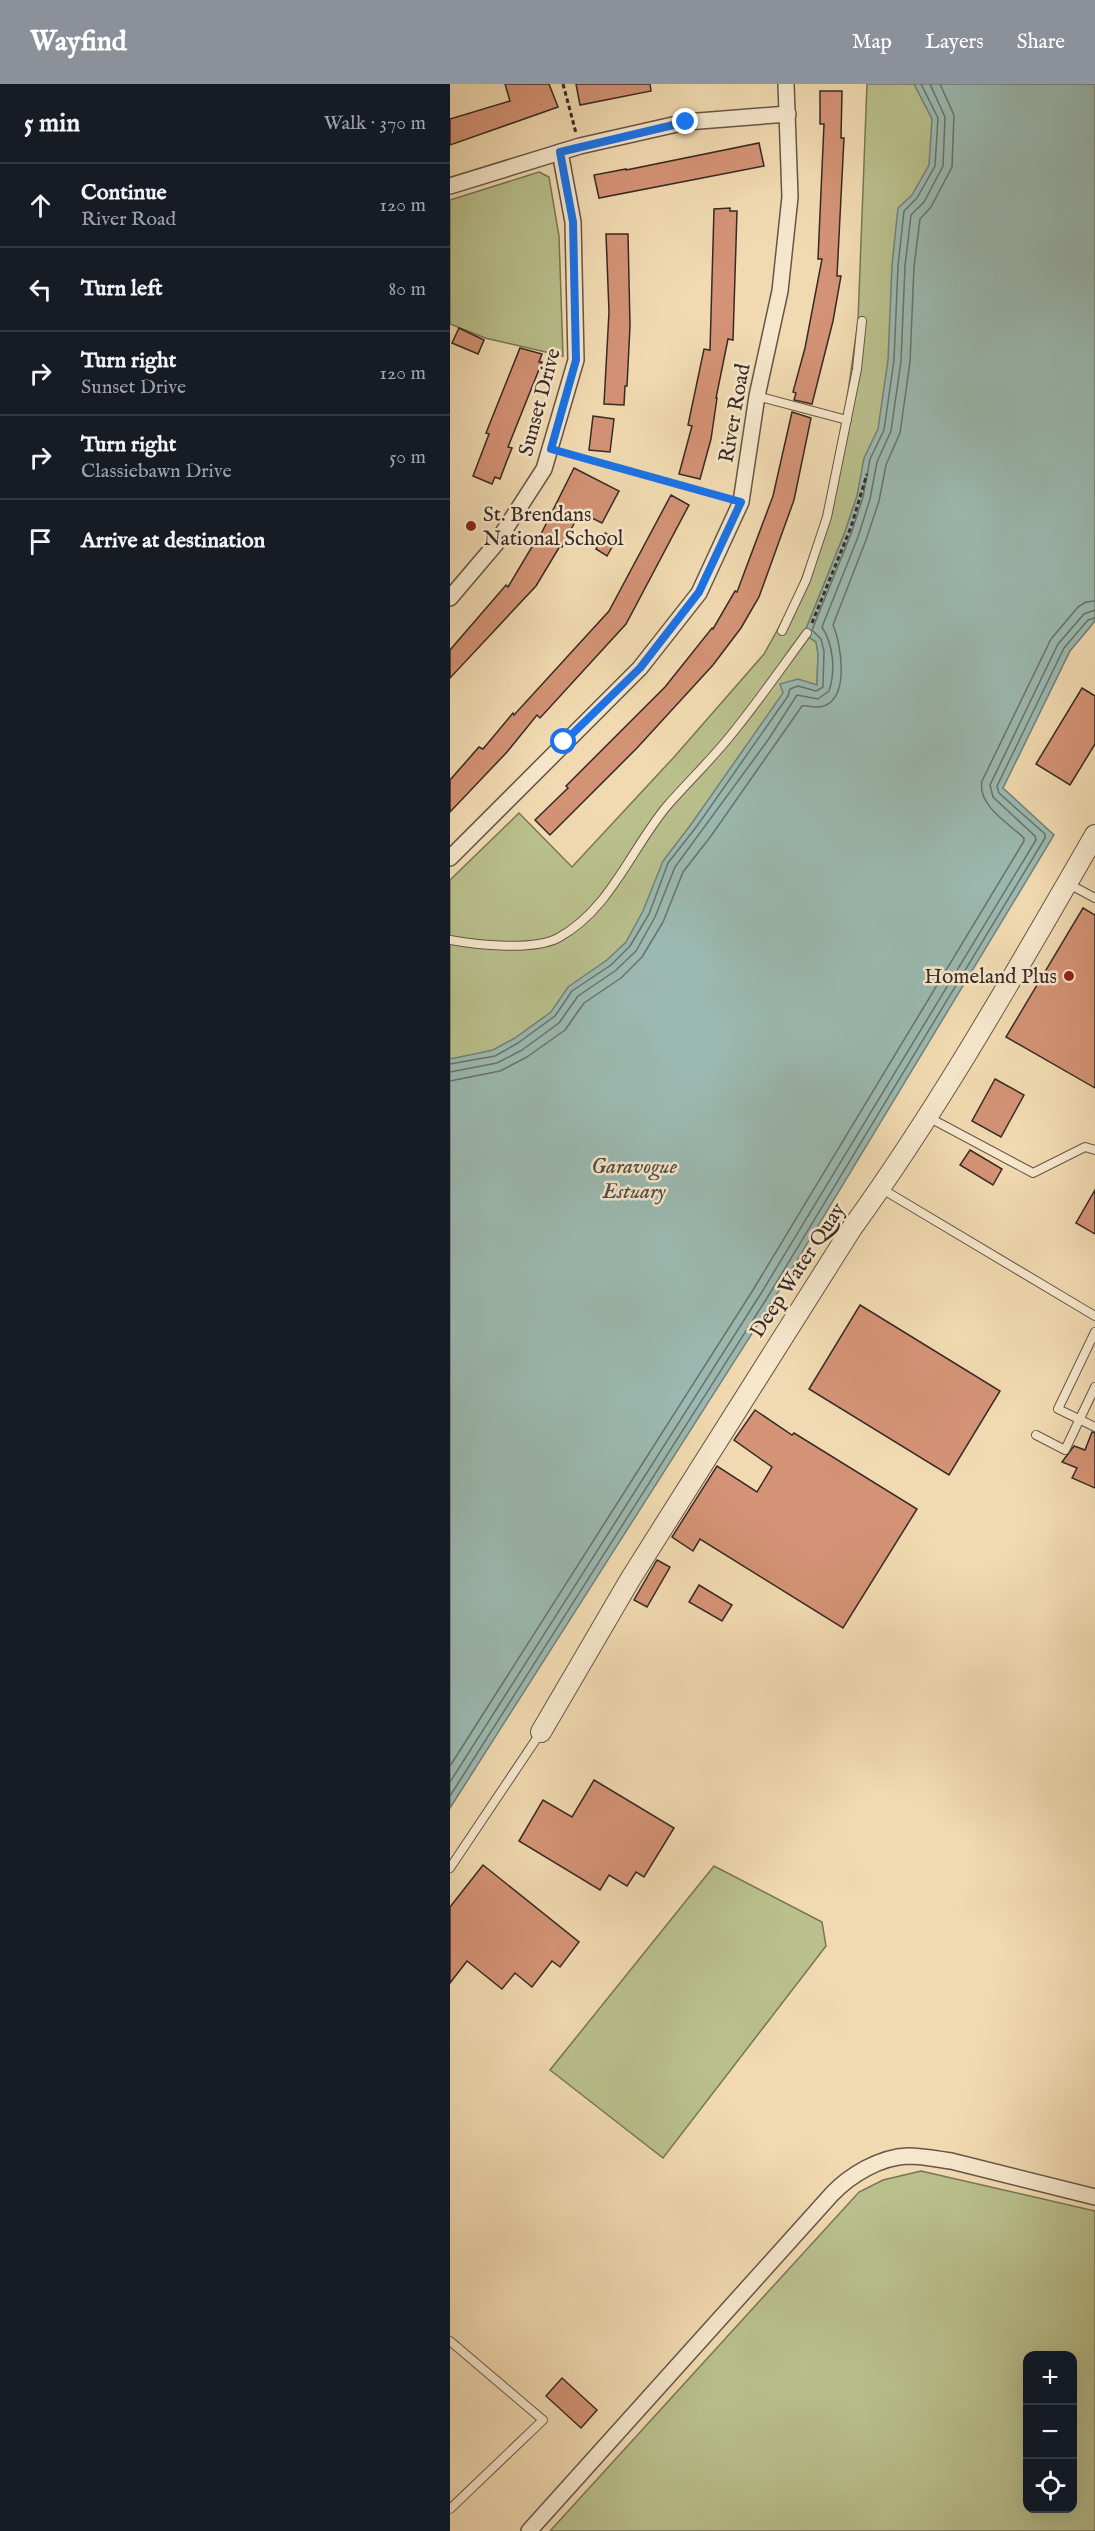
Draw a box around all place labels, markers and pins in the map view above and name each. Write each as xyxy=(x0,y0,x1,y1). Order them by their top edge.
place label: St. Brendans National School xyxy=(483,502,624,553)
marker: St. Brendans National School xyxy=(464,519,478,533)
place label: Homeland Plus xyxy=(924,964,1057,991)
marker: Homeland Plus xyxy=(1062,969,1076,983)

